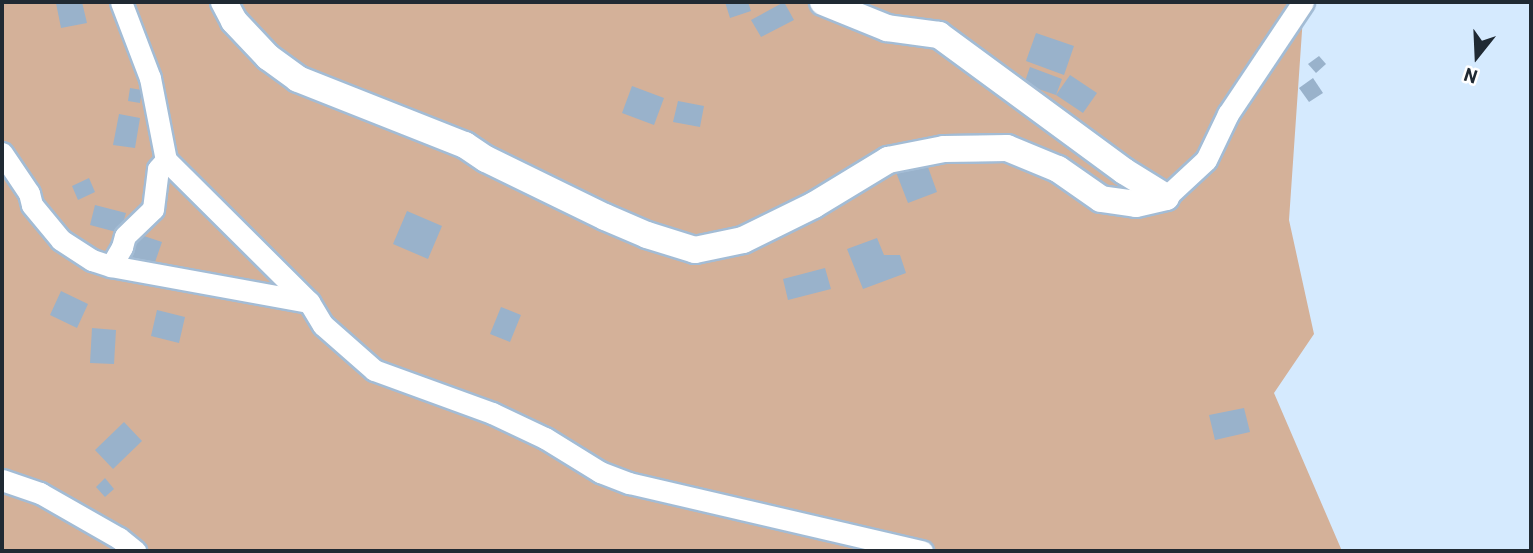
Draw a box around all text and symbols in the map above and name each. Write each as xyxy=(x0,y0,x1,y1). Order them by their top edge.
north arrow xyxy=(1442,21,1512,91)
text: N xyxy=(1461,64,1480,89)

